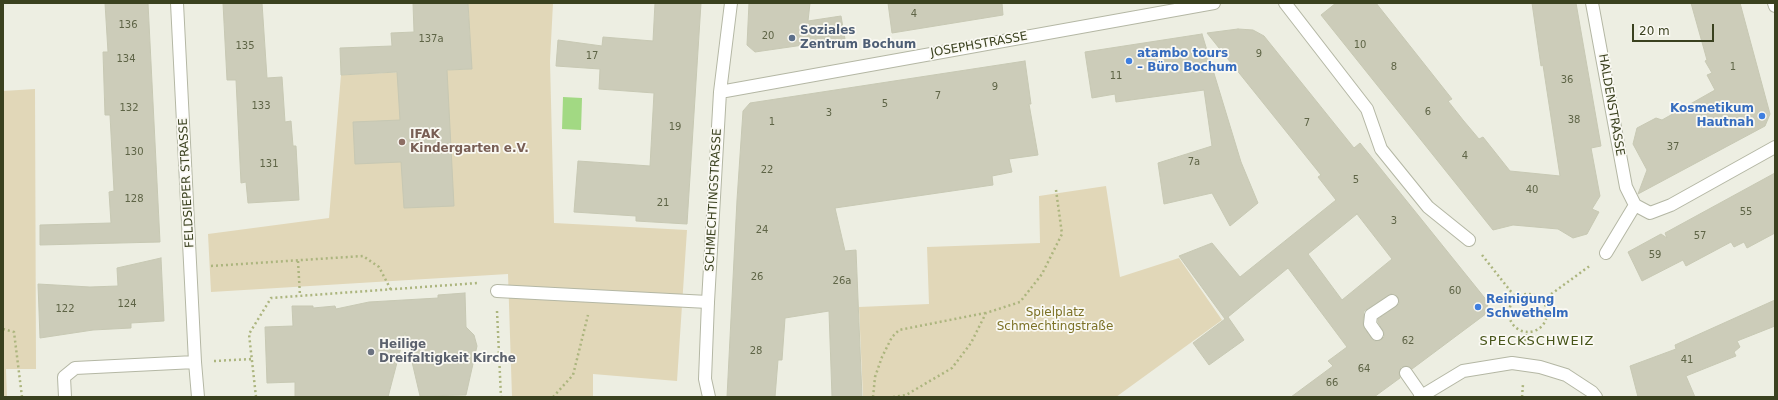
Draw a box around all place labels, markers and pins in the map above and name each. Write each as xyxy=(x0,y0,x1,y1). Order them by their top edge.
place label: Soziales Zentrum Bochum xyxy=(800,24,916,52)
marker: Soziales Zentrum Bochum xyxy=(787,33,797,43)
place label: atambo tours – Büro Bochum xyxy=(1137,47,1237,75)
marker: atambo tours – Büro Bochum xyxy=(1124,56,1134,66)
place label: Kosmetikum Hautnah xyxy=(1670,102,1754,130)
marker: Kosmetikum Hautnah xyxy=(1757,111,1767,121)
place label: IFAK Kindergarten e.V. xyxy=(410,128,529,156)
marker: IFAK Kindergarten e.V. xyxy=(397,137,407,147)
place label: Reinigung Schwethelm xyxy=(1486,293,1569,321)
marker: Reinigung Schwethelm xyxy=(1473,302,1483,312)
place label: Heilige Dreifaltigkeit Kirche xyxy=(379,338,516,366)
marker: Heilige Dreifaltigkeit Kirche xyxy=(366,347,376,357)

